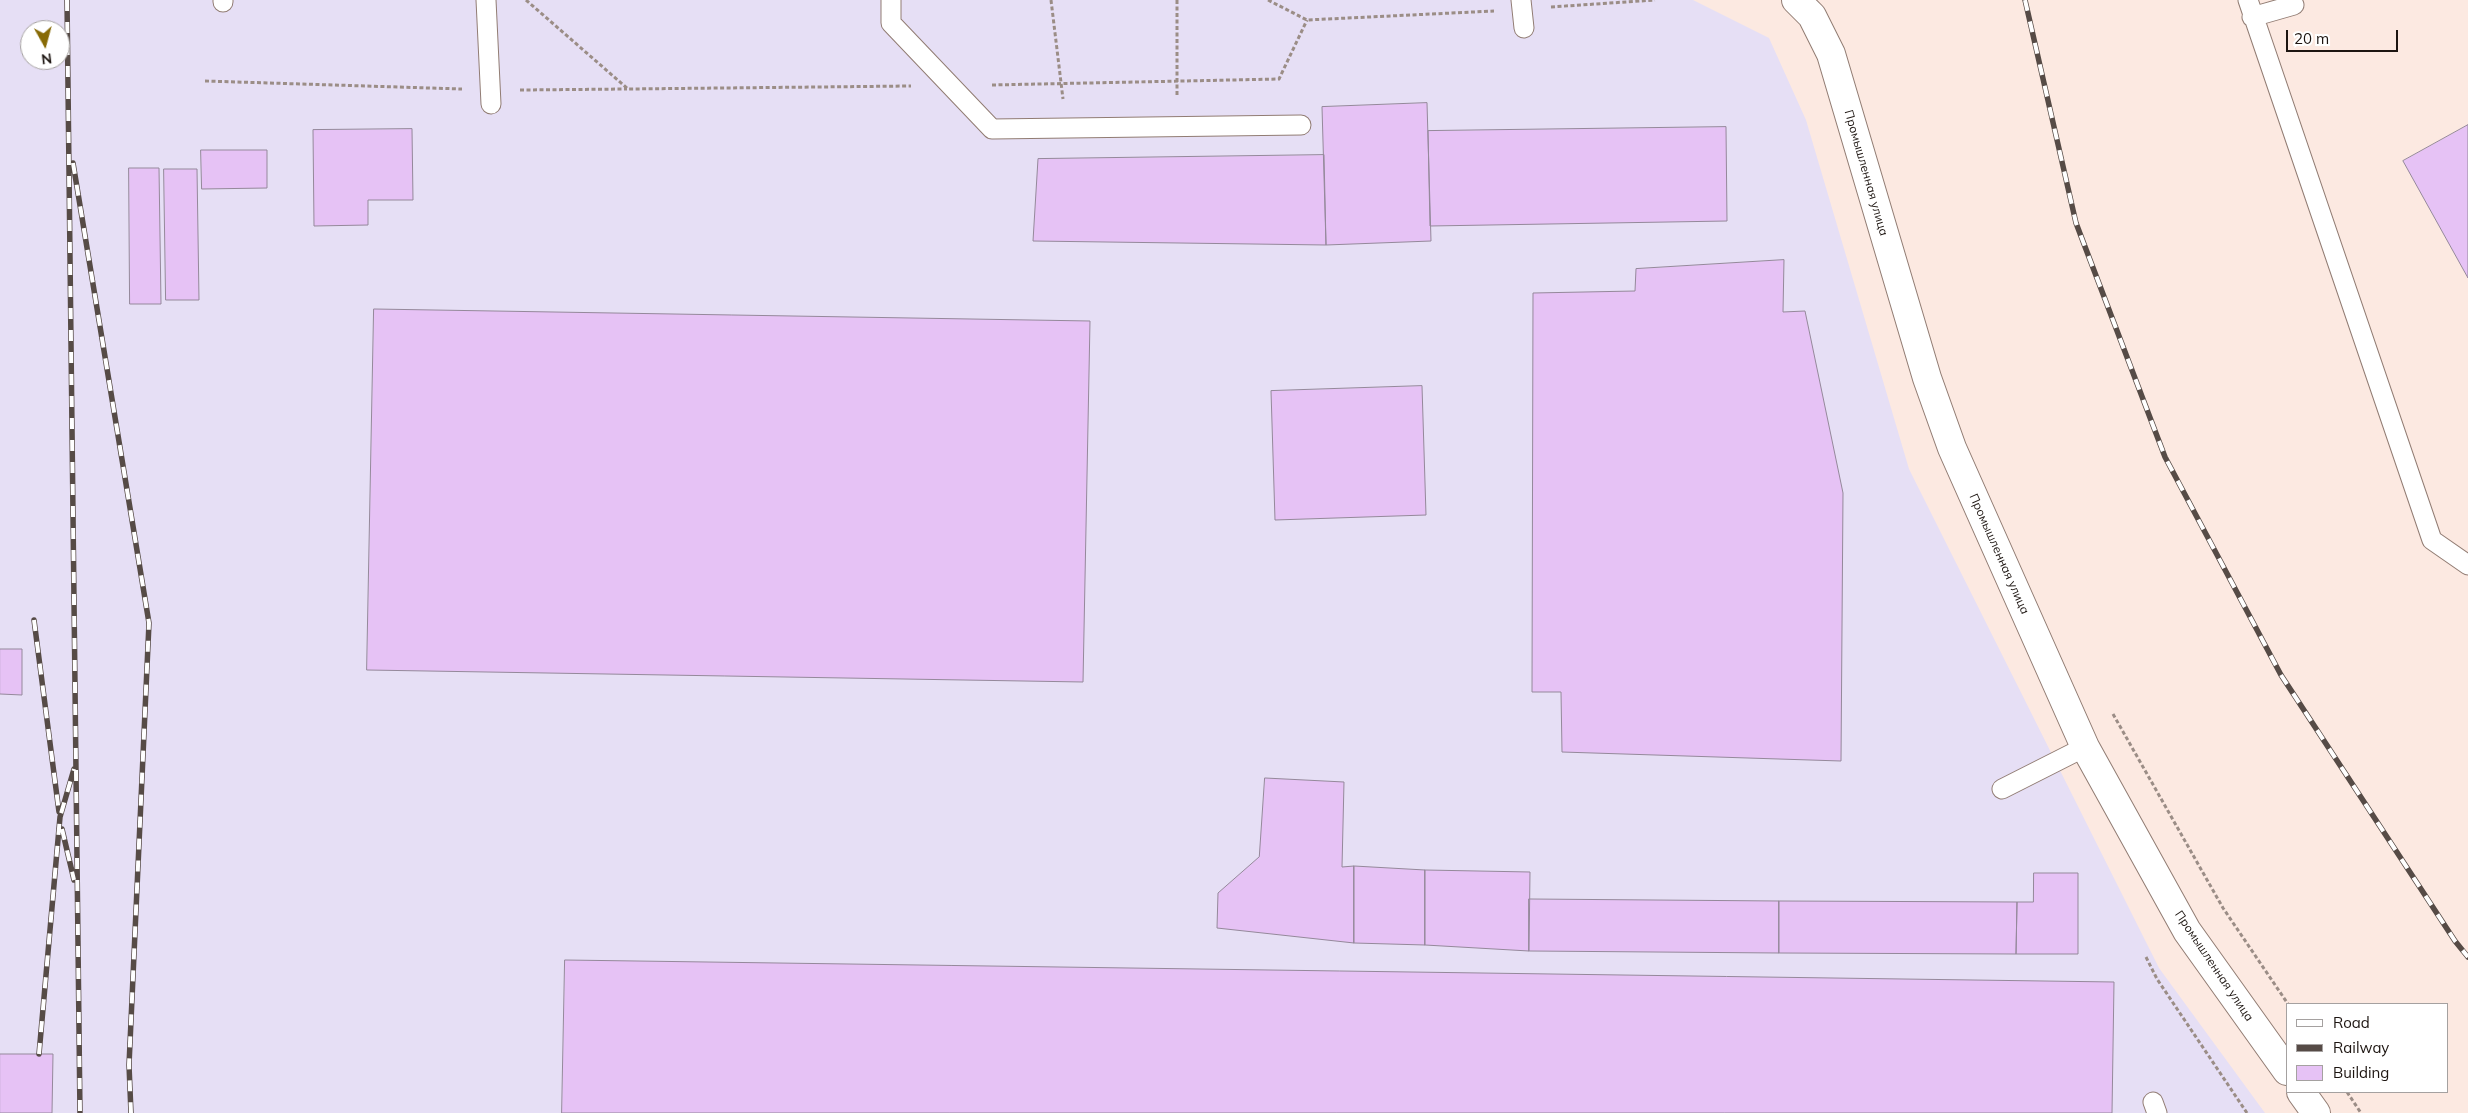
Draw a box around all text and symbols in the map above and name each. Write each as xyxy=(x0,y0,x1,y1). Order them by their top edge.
north arrow xyxy=(20,20,70,70)
scale bar xyxy=(2288,20,2400,52)
text: 20 m xyxy=(2294,29,2329,48)
text: N xyxy=(40,49,53,68)
street label: Промышленная улица xyxy=(1841,108,1891,238)
street label: Промышленная улица xyxy=(1966,492,2032,616)
street label: Промышленная улица xyxy=(2172,908,2256,1024)
legend xyxy=(2286,1003,2448,1093)
text: Road xyxy=(2333,1013,2370,1032)
text: Railway xyxy=(2333,1038,2389,1057)
text: Building xyxy=(2333,1063,2389,1082)

